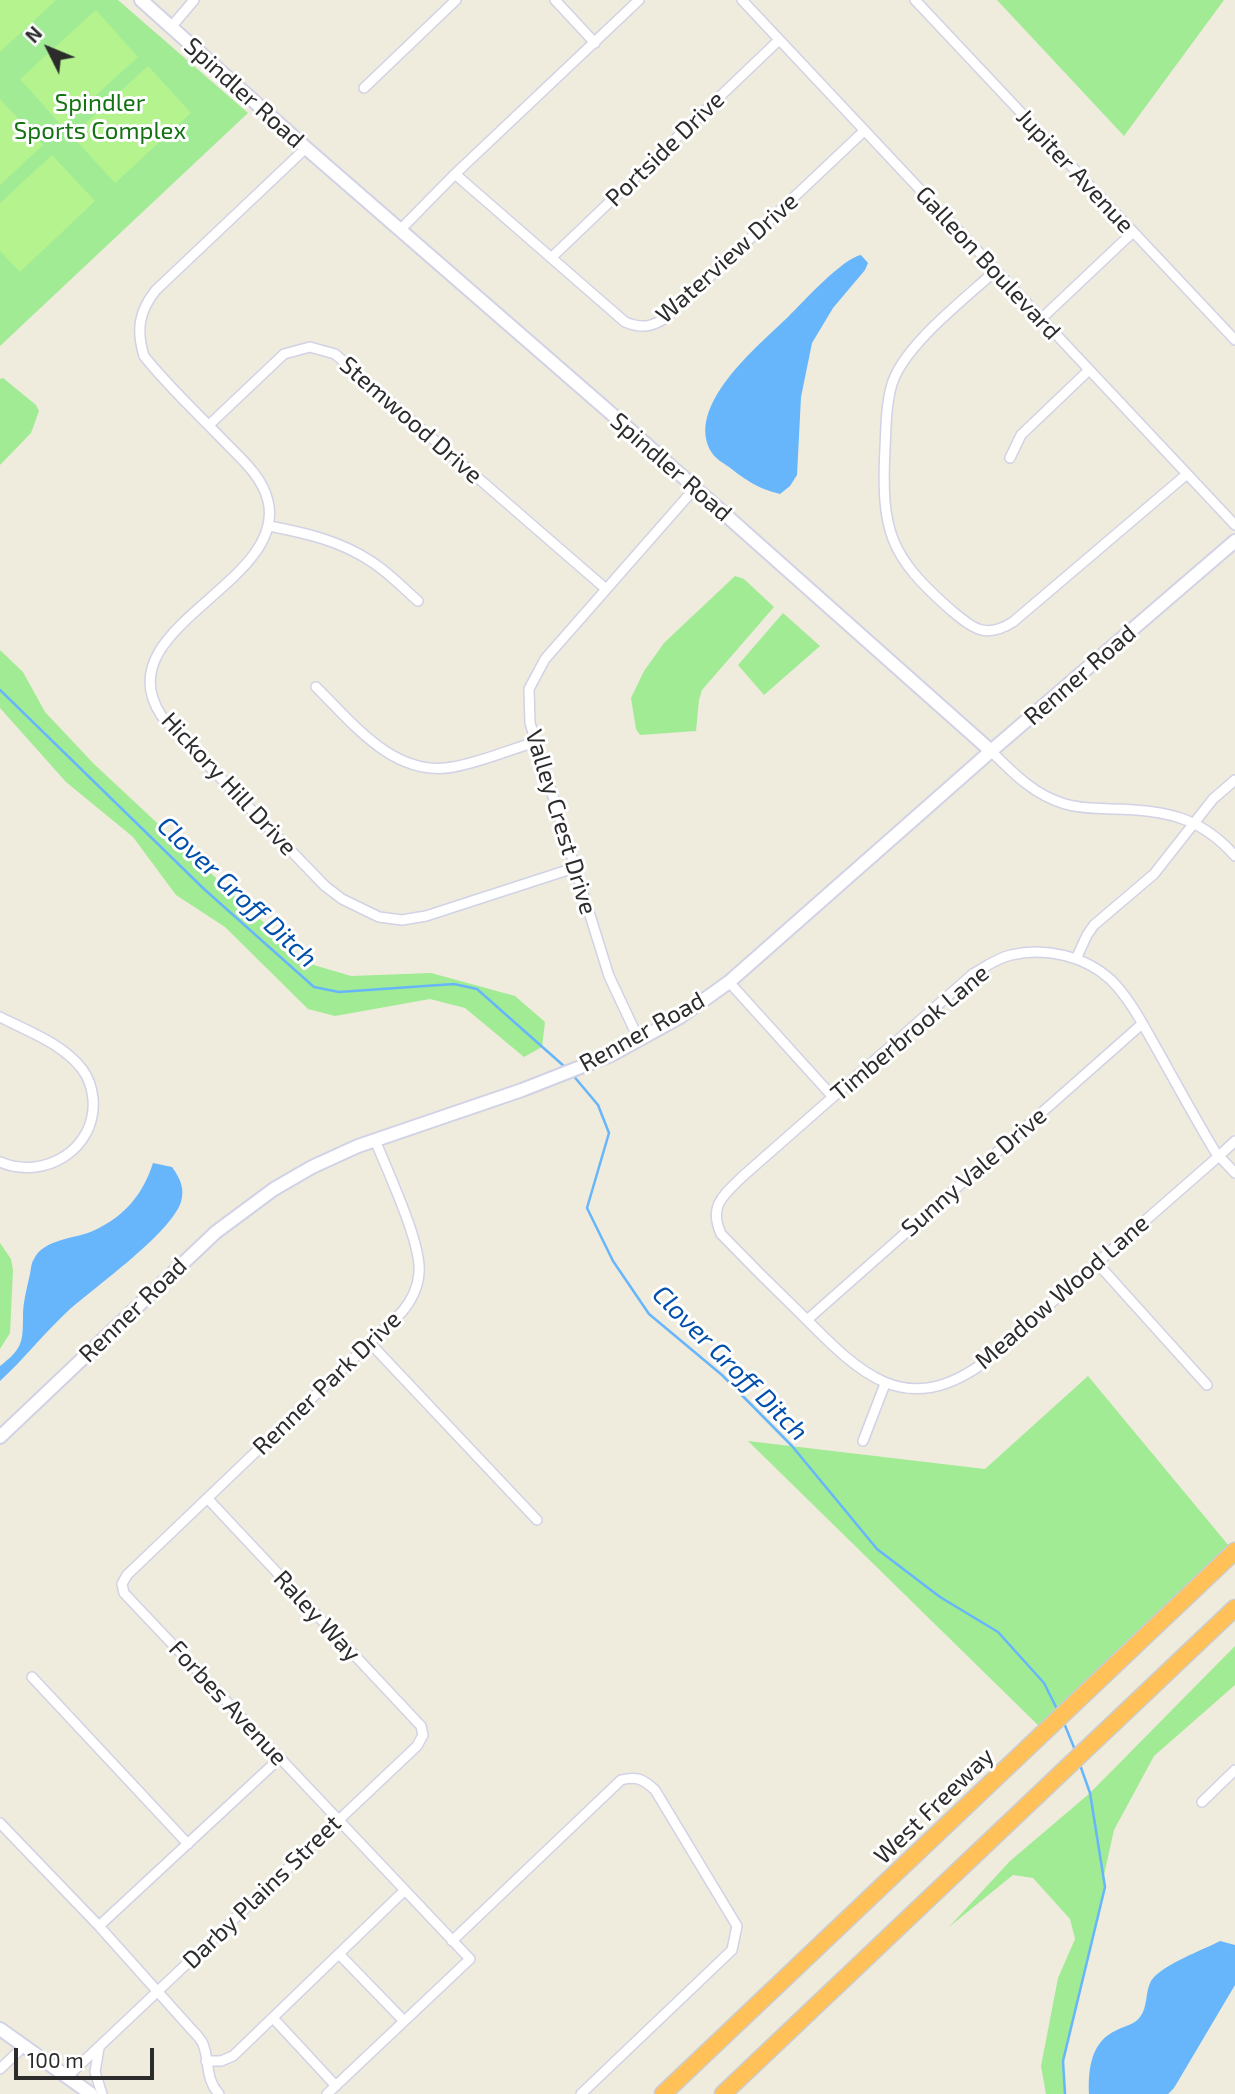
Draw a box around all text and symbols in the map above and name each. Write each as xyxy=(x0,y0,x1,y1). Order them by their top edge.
north arrow xyxy=(14,14,84,84)
text: N xyxy=(20,21,46,47)
street label: Spindler Road xyxy=(178,32,310,154)
street label: Portside Drive xyxy=(600,85,730,213)
park label: Spindler Sports Complex xyxy=(14,89,186,145)
street label: Jupiter Avenue xyxy=(1010,103,1140,239)
street label: Galleon Boulevard xyxy=(909,180,1067,346)
street label: Waterview Drive xyxy=(650,187,804,329)
street label: Stemwood Drive xyxy=(334,350,488,490)
street label: Spindler Road xyxy=(604,407,738,527)
street label: Renner Road xyxy=(1018,619,1142,731)
street label: Hickory Hill Drive xyxy=(155,706,303,862)
street label: Valley Crest Drive xyxy=(519,726,603,918)
water label: Clover Groff Ditch xyxy=(151,810,323,974)
street label: Timberbrook Lane xyxy=(825,959,995,1107)
street label: Renner Road xyxy=(574,986,710,1078)
street label: Sunny Vale Drive xyxy=(896,1101,1052,1243)
street label: Meadow Wood Lane xyxy=(969,1209,1155,1375)
street label: Renner Road xyxy=(73,1251,193,1369)
water label: Clover Groff Ditch xyxy=(646,1279,814,1447)
street label: Renner Park Drive xyxy=(247,1305,407,1461)
street label: Raley Way xyxy=(267,1564,367,1668)
street label: Forbes Avenue xyxy=(163,1635,293,1771)
street label: West Freeway xyxy=(868,1742,1000,1870)
street label: Darby Plains Street xyxy=(177,1809,347,1975)
scale bar xyxy=(18,2035,158,2078)
text: 100 m xyxy=(27,2047,84,2072)

